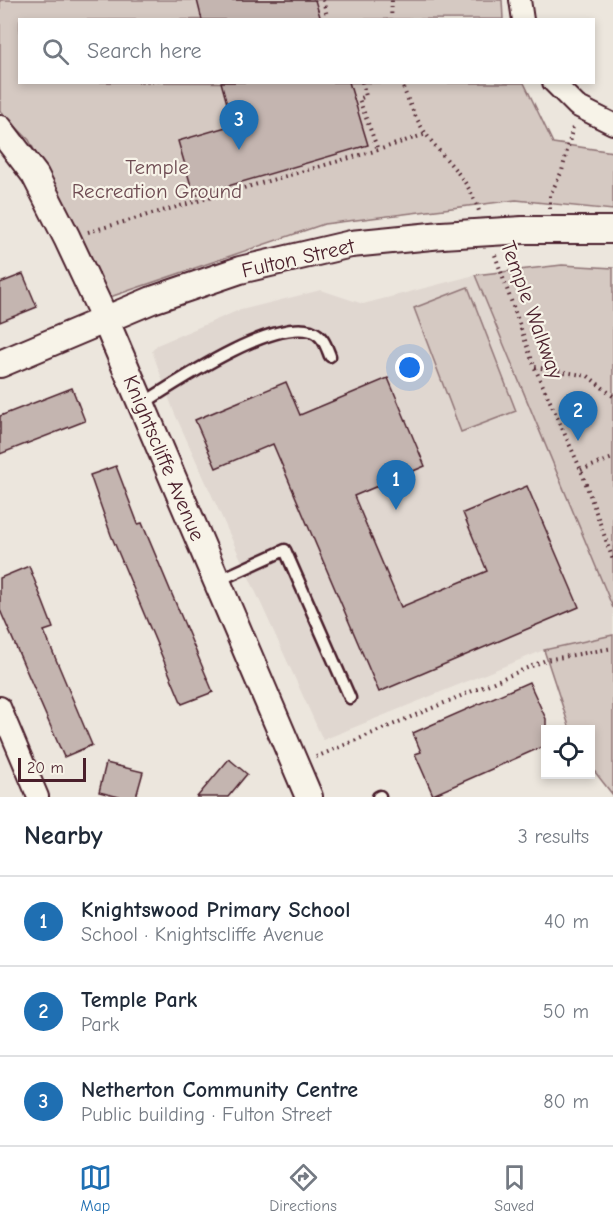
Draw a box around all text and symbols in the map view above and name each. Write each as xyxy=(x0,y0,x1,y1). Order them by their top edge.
search box xyxy=(18,18,595,84)
icon: search xyxy=(39,35,72,68)
text: Search here xyxy=(87,38,202,64)
pin: 3 xyxy=(220,100,258,150)
park label: Temple Recreation Ground xyxy=(72,155,242,203)
street label: Fulton Street xyxy=(239,233,358,283)
street label: Temple Walkway xyxy=(496,238,568,383)
your location xyxy=(395,353,424,382)
street label: Knightscliffe Avenue xyxy=(118,372,210,544)
pin: 2 xyxy=(558,392,598,441)
pin: 1 xyxy=(376,460,416,510)
map controls xyxy=(541,725,595,779)
button: locate xyxy=(541,725,595,779)
scale bar xyxy=(18,755,86,782)
text: 20 m xyxy=(27,759,64,777)
text: Nearby xyxy=(24,821,103,851)
text: 3 results xyxy=(518,825,589,848)
text: Knightswood Primary School xyxy=(81,897,350,923)
text: 1 xyxy=(40,910,47,933)
text: 40 m xyxy=(544,910,589,933)
text: School · Knightscliffe Avenue xyxy=(81,923,324,946)
text: Temple Park xyxy=(81,987,197,1013)
text: 2 xyxy=(39,1000,48,1023)
text: 50 m xyxy=(543,1000,589,1023)
text: Park xyxy=(81,1013,119,1036)
text: Netherton Community Centre xyxy=(81,1077,358,1103)
text: 3 xyxy=(39,1090,48,1113)
text: 80 m xyxy=(543,1090,589,1113)
text: Public building · Fulton Street xyxy=(81,1103,332,1126)
tab: Map xyxy=(79,1161,112,1215)
tab: Directions xyxy=(269,1161,337,1215)
tab: Saved xyxy=(494,1161,534,1215)

